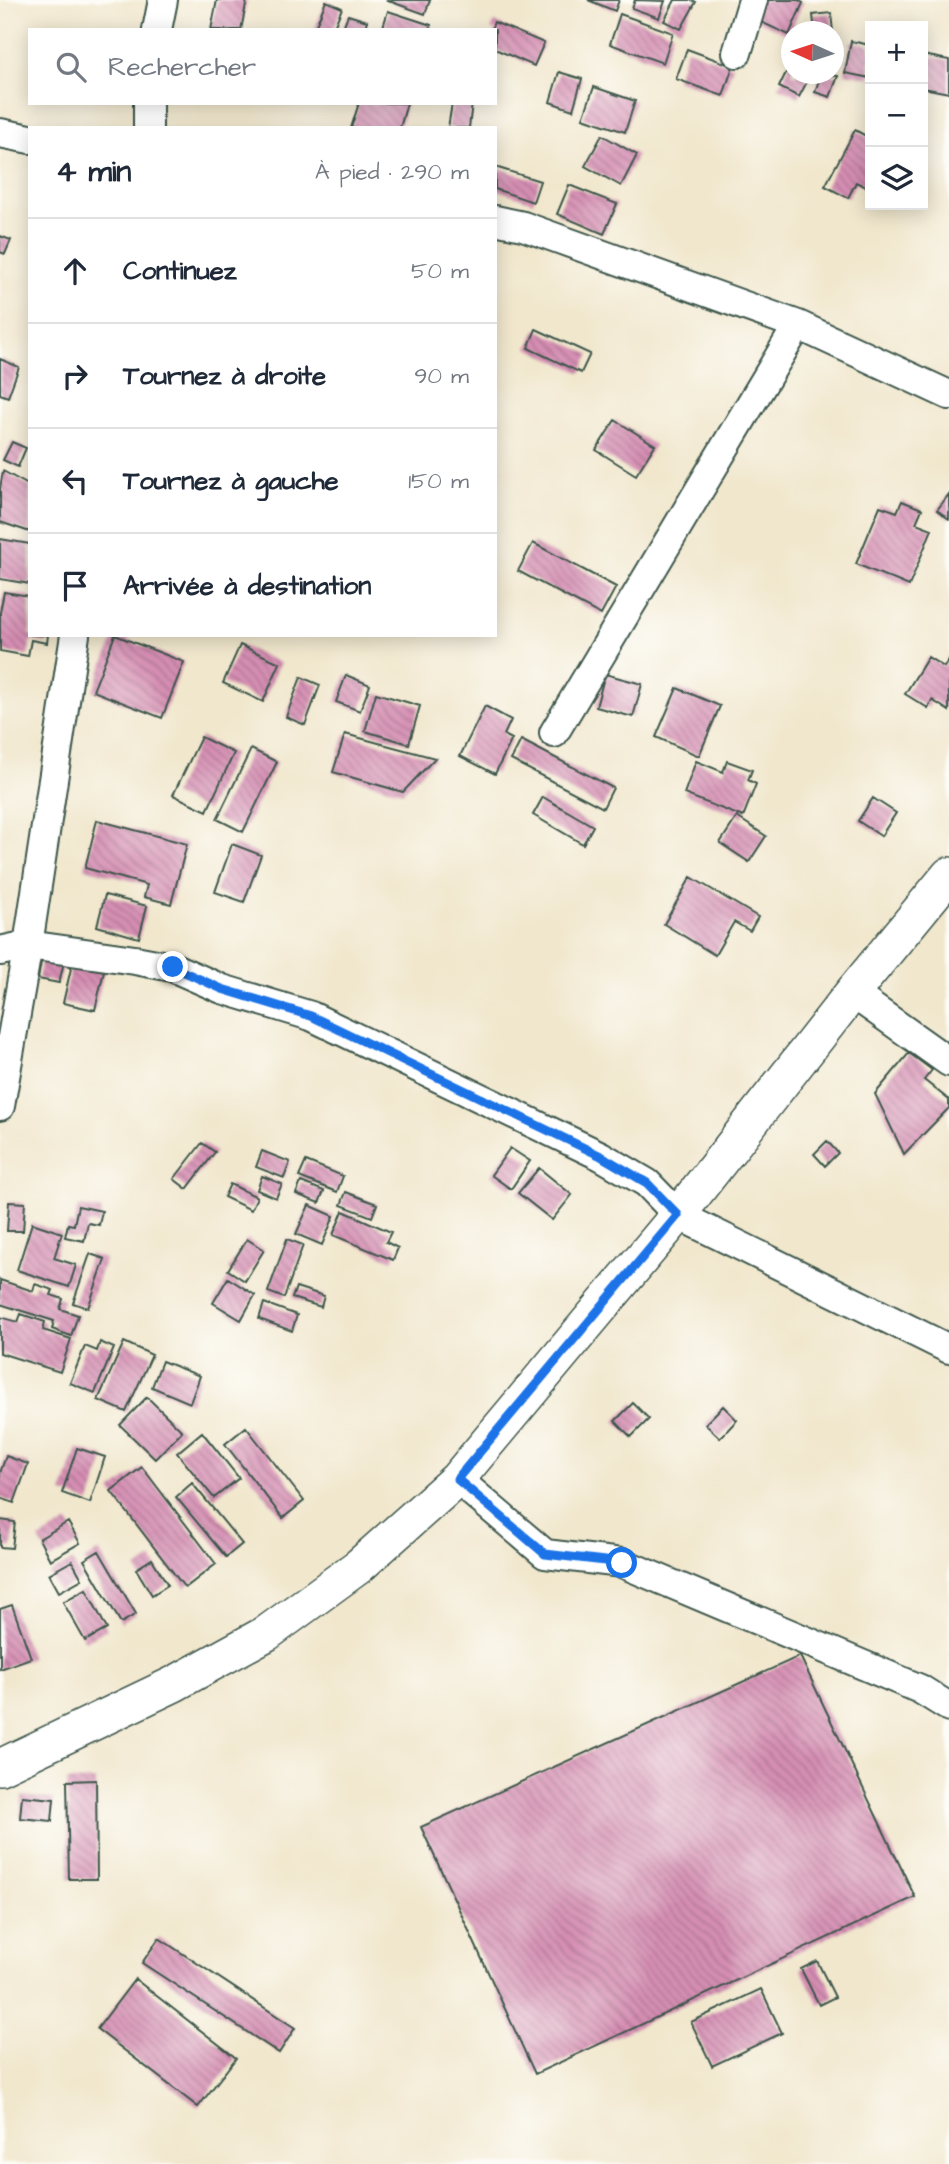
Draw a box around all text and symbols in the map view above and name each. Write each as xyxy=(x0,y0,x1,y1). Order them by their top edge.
north arrow xyxy=(781,21,844,84)
map controls xyxy=(865,21,928,210)
button: + xyxy=(865,21,928,84)
search box xyxy=(28,28,497,105)
icon: search xyxy=(52,48,90,86)
text: Rechercher xyxy=(108,49,256,85)
button: − xyxy=(865,84,928,147)
button: layers xyxy=(865,147,928,210)
text: 4 min xyxy=(56,151,131,193)
text: À pied · 290 m xyxy=(315,156,469,188)
icon: ahead xyxy=(56,252,94,290)
text: Continuez xyxy=(123,253,237,289)
text: 50 m xyxy=(411,255,469,287)
icon: right xyxy=(56,357,94,395)
text: Tournez à droite xyxy=(123,358,326,394)
text: 90 m xyxy=(414,360,469,392)
icon: left xyxy=(56,462,94,500)
text: Tournez à gauche xyxy=(123,463,339,499)
text: 150 m xyxy=(408,465,469,497)
icon: arrive xyxy=(56,567,94,605)
text: Arrivée à destination xyxy=(123,568,371,604)
route end xyxy=(157,951,188,982)
route start xyxy=(606,1547,637,1578)

